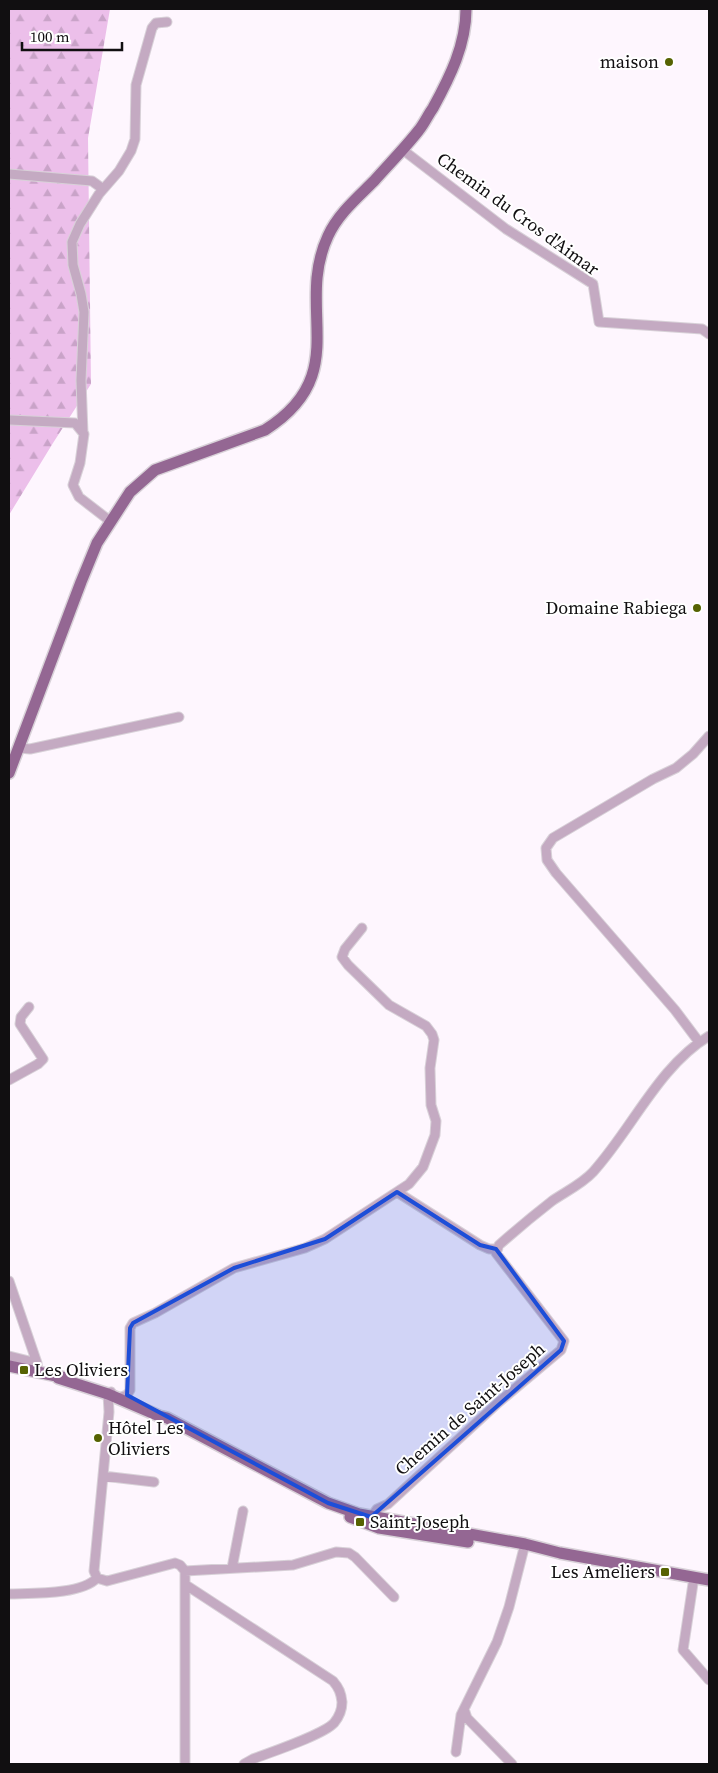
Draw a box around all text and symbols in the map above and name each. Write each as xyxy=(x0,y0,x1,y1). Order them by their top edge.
scale bar xyxy=(22,20,122,52)
text: 100 m xyxy=(30,26,70,47)
place label: maison xyxy=(600,49,659,74)
marker: maison xyxy=(663,56,675,68)
street label: Chemin du Cros d'Aimar xyxy=(432,146,605,281)
place label: Domaine Rabiega xyxy=(545,595,688,620)
marker: Domaine Rabiega xyxy=(691,602,703,614)
street label: Chemin de Saint-Joseph xyxy=(389,1336,550,1481)
place label: Les Oliviers xyxy=(34,1357,128,1382)
marker: Les Oliviers xyxy=(18,1364,30,1376)
place label: Hôtel Les Oliviers xyxy=(108,1415,184,1461)
marker: Hôtel Les Oliviers xyxy=(92,1432,104,1444)
place label: Saint-Joseph xyxy=(370,1509,470,1534)
marker: Saint-Joseph xyxy=(354,1516,366,1528)
place label: Les Ameliers xyxy=(551,1559,655,1584)
marker: Les Ameliers xyxy=(659,1566,671,1578)

